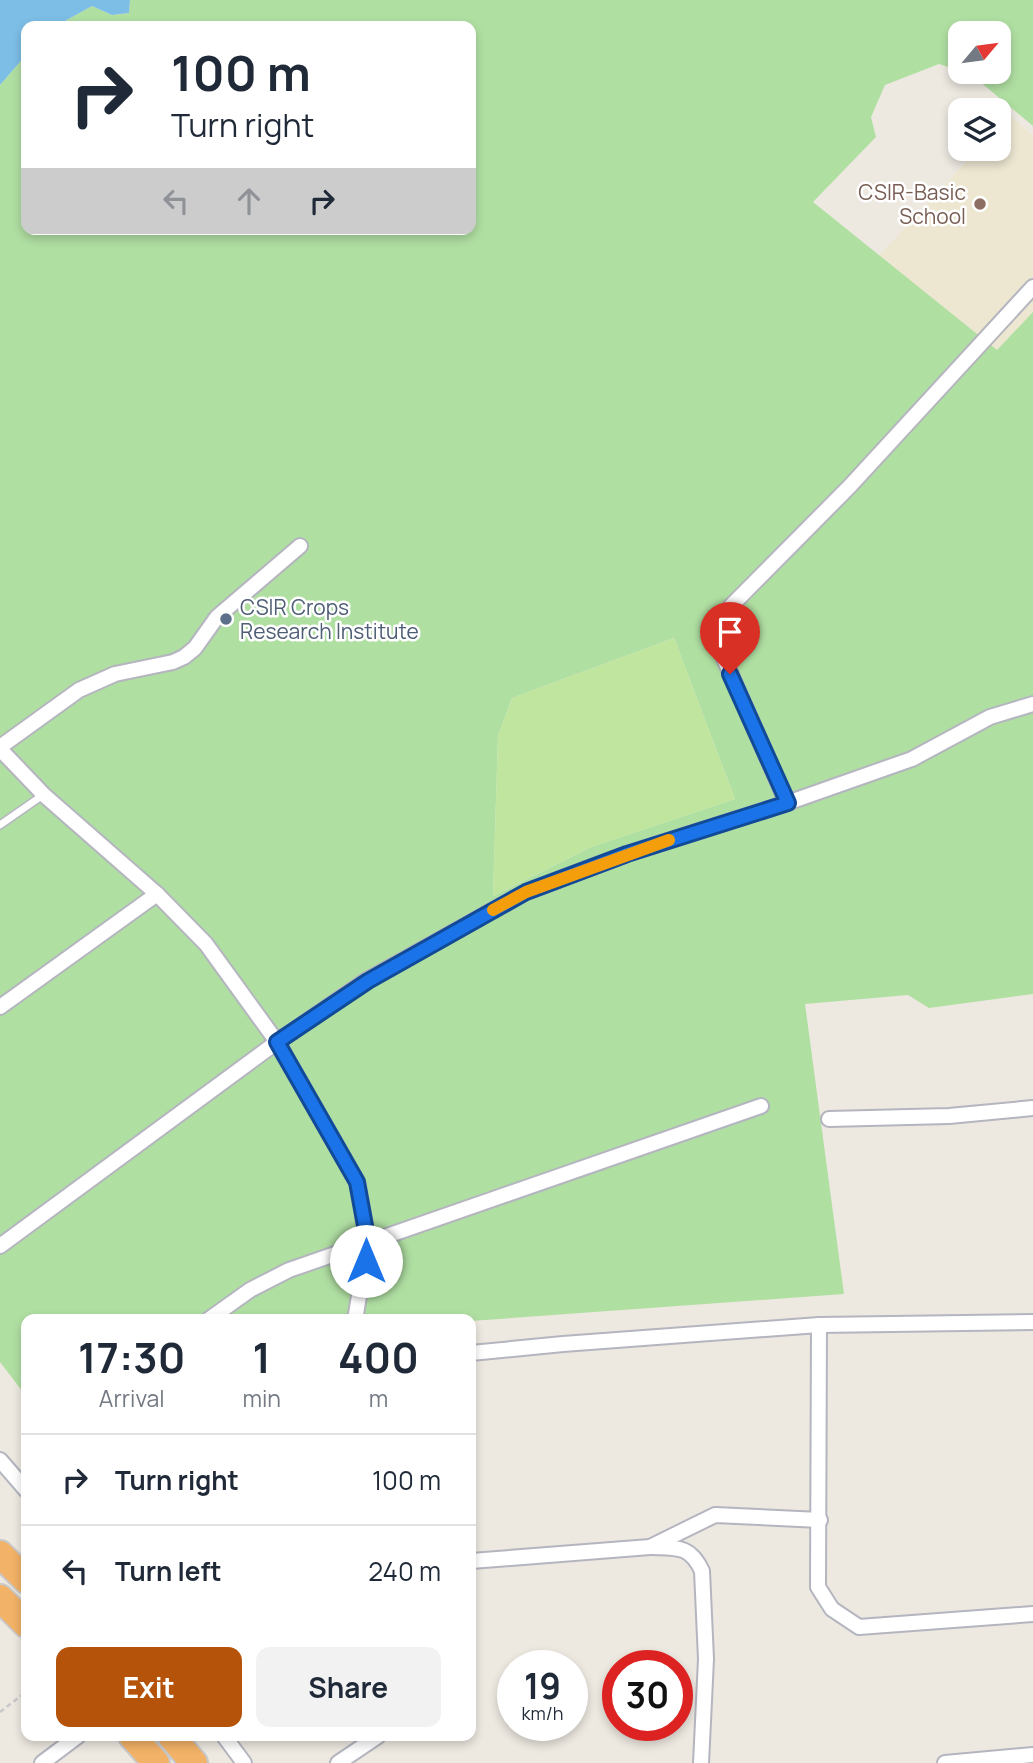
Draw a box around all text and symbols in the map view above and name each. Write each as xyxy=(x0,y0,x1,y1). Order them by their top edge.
north arrow xyxy=(948,21,1012,84)
map controls xyxy=(948,21,1011,161)
text: 100 m xyxy=(171,39,311,106)
icon: right xyxy=(56,49,147,140)
button: layers xyxy=(948,98,1011,161)
text: Turn right xyxy=(171,103,314,147)
place label: CSIR-Basic School xyxy=(858,178,966,230)
icon: left xyxy=(157,182,195,220)
icon: ahead xyxy=(230,182,268,220)
icon: right xyxy=(303,182,341,220)
marker: CSIR-Basic School xyxy=(972,196,988,212)
place label: CSIR Crops Research Institute xyxy=(240,593,419,645)
pin xyxy=(700,602,760,674)
marker: CSIR Crops Research Institute xyxy=(218,611,234,627)
icon: arrive xyxy=(711,613,749,651)
position arrow xyxy=(329,1224,403,1298)
text: 17:30 xyxy=(78,1328,185,1386)
text: 1 xyxy=(252,1328,271,1386)
text: 400 xyxy=(338,1328,419,1386)
text: Arrival xyxy=(99,1382,165,1414)
text: min xyxy=(242,1382,281,1414)
text: m xyxy=(369,1382,388,1414)
icon: right xyxy=(56,1461,94,1499)
text: Turn right xyxy=(115,1462,239,1498)
text: 100 m xyxy=(372,1462,441,1498)
icon: left xyxy=(56,1552,94,1590)
text: Turn left xyxy=(115,1553,222,1589)
text: 240 m xyxy=(368,1553,441,1589)
button: Exit xyxy=(56,1647,242,1727)
button: Share xyxy=(256,1647,441,1727)
speed limit sign: 30 xyxy=(602,1650,693,1741)
text: 19 xyxy=(524,1662,561,1710)
text: km/h xyxy=(522,1701,563,1725)

